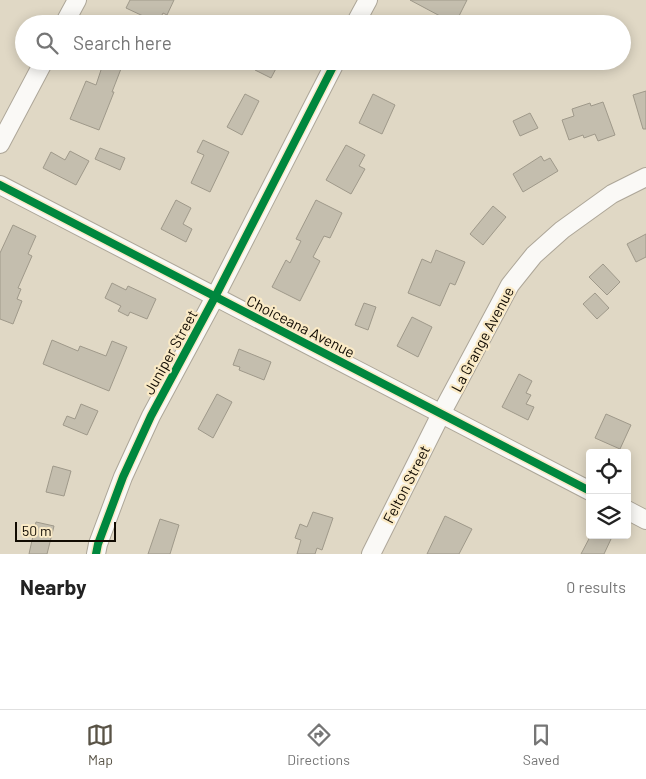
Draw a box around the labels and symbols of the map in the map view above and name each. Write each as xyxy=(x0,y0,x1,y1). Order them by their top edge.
street label: La Grange Avenue xyxy=(447,283,517,395)
street label: Choiceana Avenue xyxy=(244,291,358,361)
street label: Juniper Street xyxy=(139,306,201,398)
street label: Felton Street xyxy=(379,442,433,526)
scale bar xyxy=(15,519,116,542)

